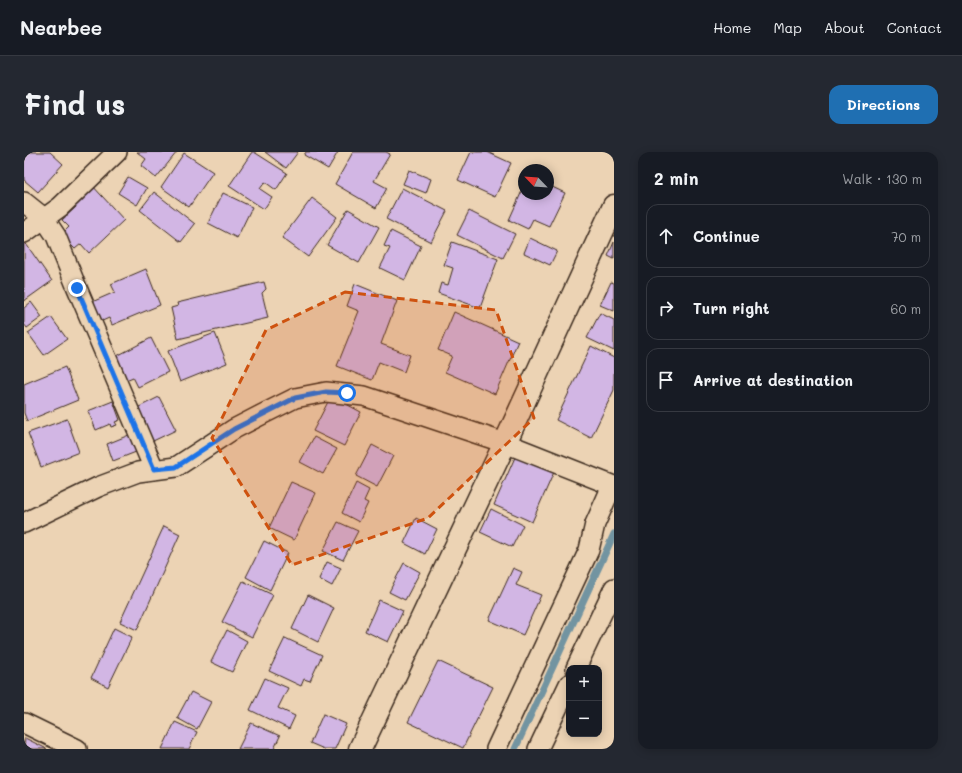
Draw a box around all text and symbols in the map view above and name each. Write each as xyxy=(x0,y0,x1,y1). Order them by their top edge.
text: Nearbee xyxy=(20,15,102,40)
text: Home xyxy=(713,18,751,37)
text: Map xyxy=(773,18,802,37)
text: About xyxy=(824,18,865,37)
text: Contact xyxy=(887,18,942,37)
button: Directions xyxy=(829,85,938,124)
text: Find us xyxy=(24,86,125,122)
north arrow xyxy=(518,164,554,200)
text: 2 min xyxy=(654,167,699,189)
text: Walk · 130 m xyxy=(842,170,922,187)
icon: ahead xyxy=(655,225,677,247)
text: Continue xyxy=(693,226,760,246)
text: 70 m xyxy=(891,228,921,245)
route end xyxy=(68,279,86,297)
icon: right xyxy=(655,297,677,319)
text: Turn right xyxy=(693,298,770,318)
text: 60 m xyxy=(891,300,921,317)
icon: arrive xyxy=(655,369,677,391)
text: Arrive at destination xyxy=(693,370,853,390)
route start xyxy=(338,384,356,402)
map controls xyxy=(566,665,602,737)
button: + xyxy=(566,665,602,701)
button: − xyxy=(566,701,602,737)

